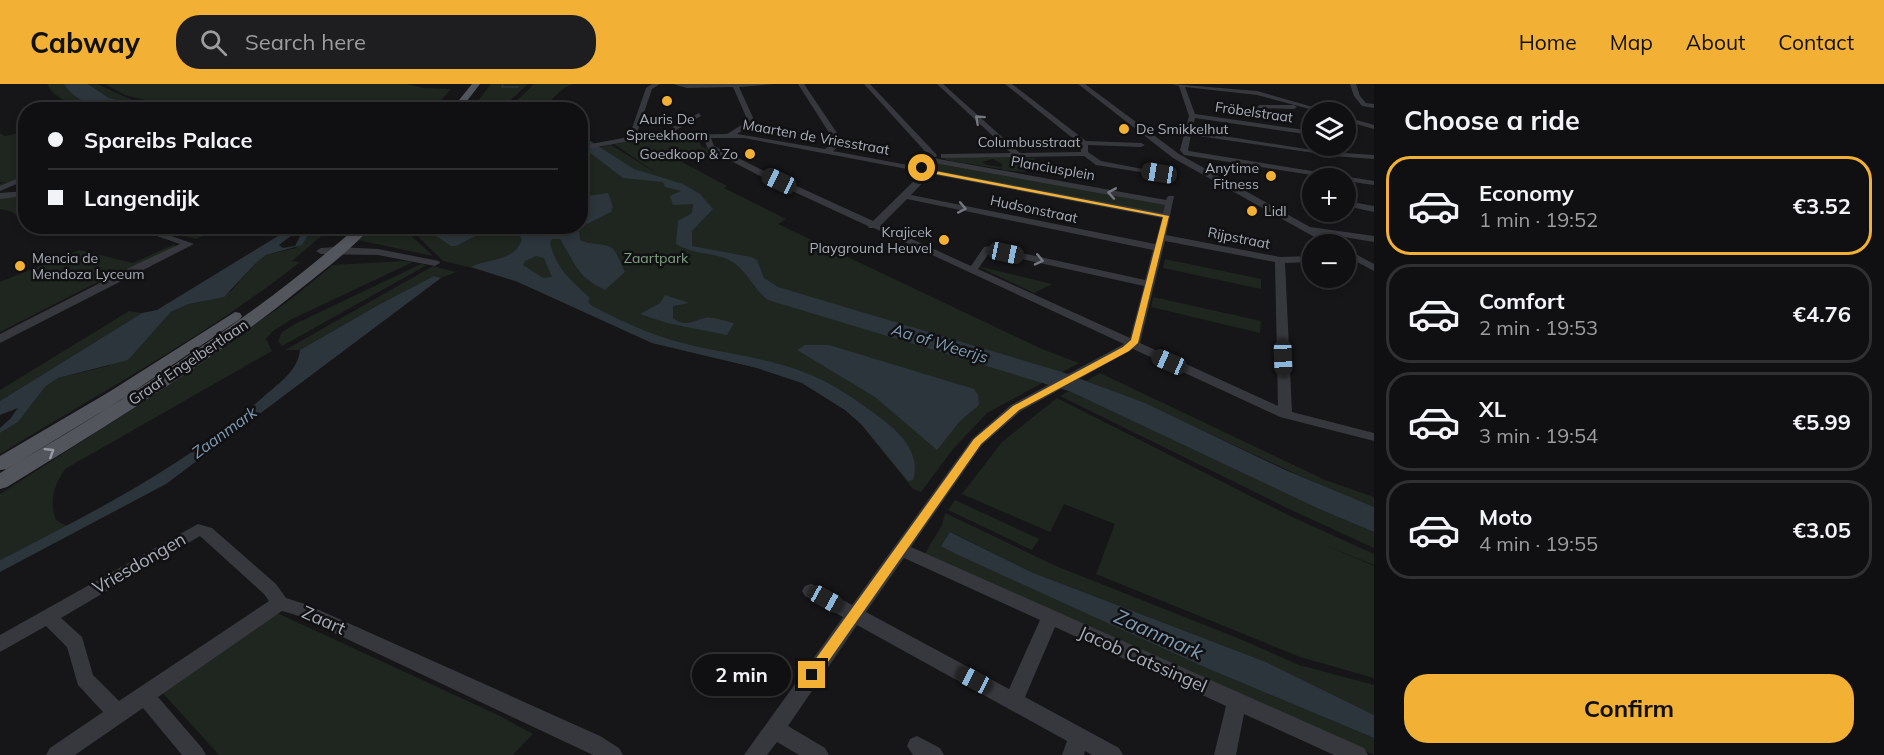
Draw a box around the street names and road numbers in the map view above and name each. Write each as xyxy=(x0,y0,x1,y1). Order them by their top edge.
street label: Fröbelstraat xyxy=(1214,98,1294,126)
street label: Maarten de Vriesstraat xyxy=(741,115,891,159)
street label: Columbusstraat xyxy=(978,133,1080,151)
street label: Planciusplein xyxy=(1009,152,1097,184)
street label: Hudsonstraat xyxy=(989,191,1079,227)
street label: Rijpstraat xyxy=(1206,223,1272,253)
street label: Graaf Engelbertlaan xyxy=(125,315,251,409)
street label: Vriesdongen xyxy=(88,527,190,599)
street label: Zaart xyxy=(299,600,349,640)
street label: Jacob Catssingel xyxy=(1075,620,1211,698)

